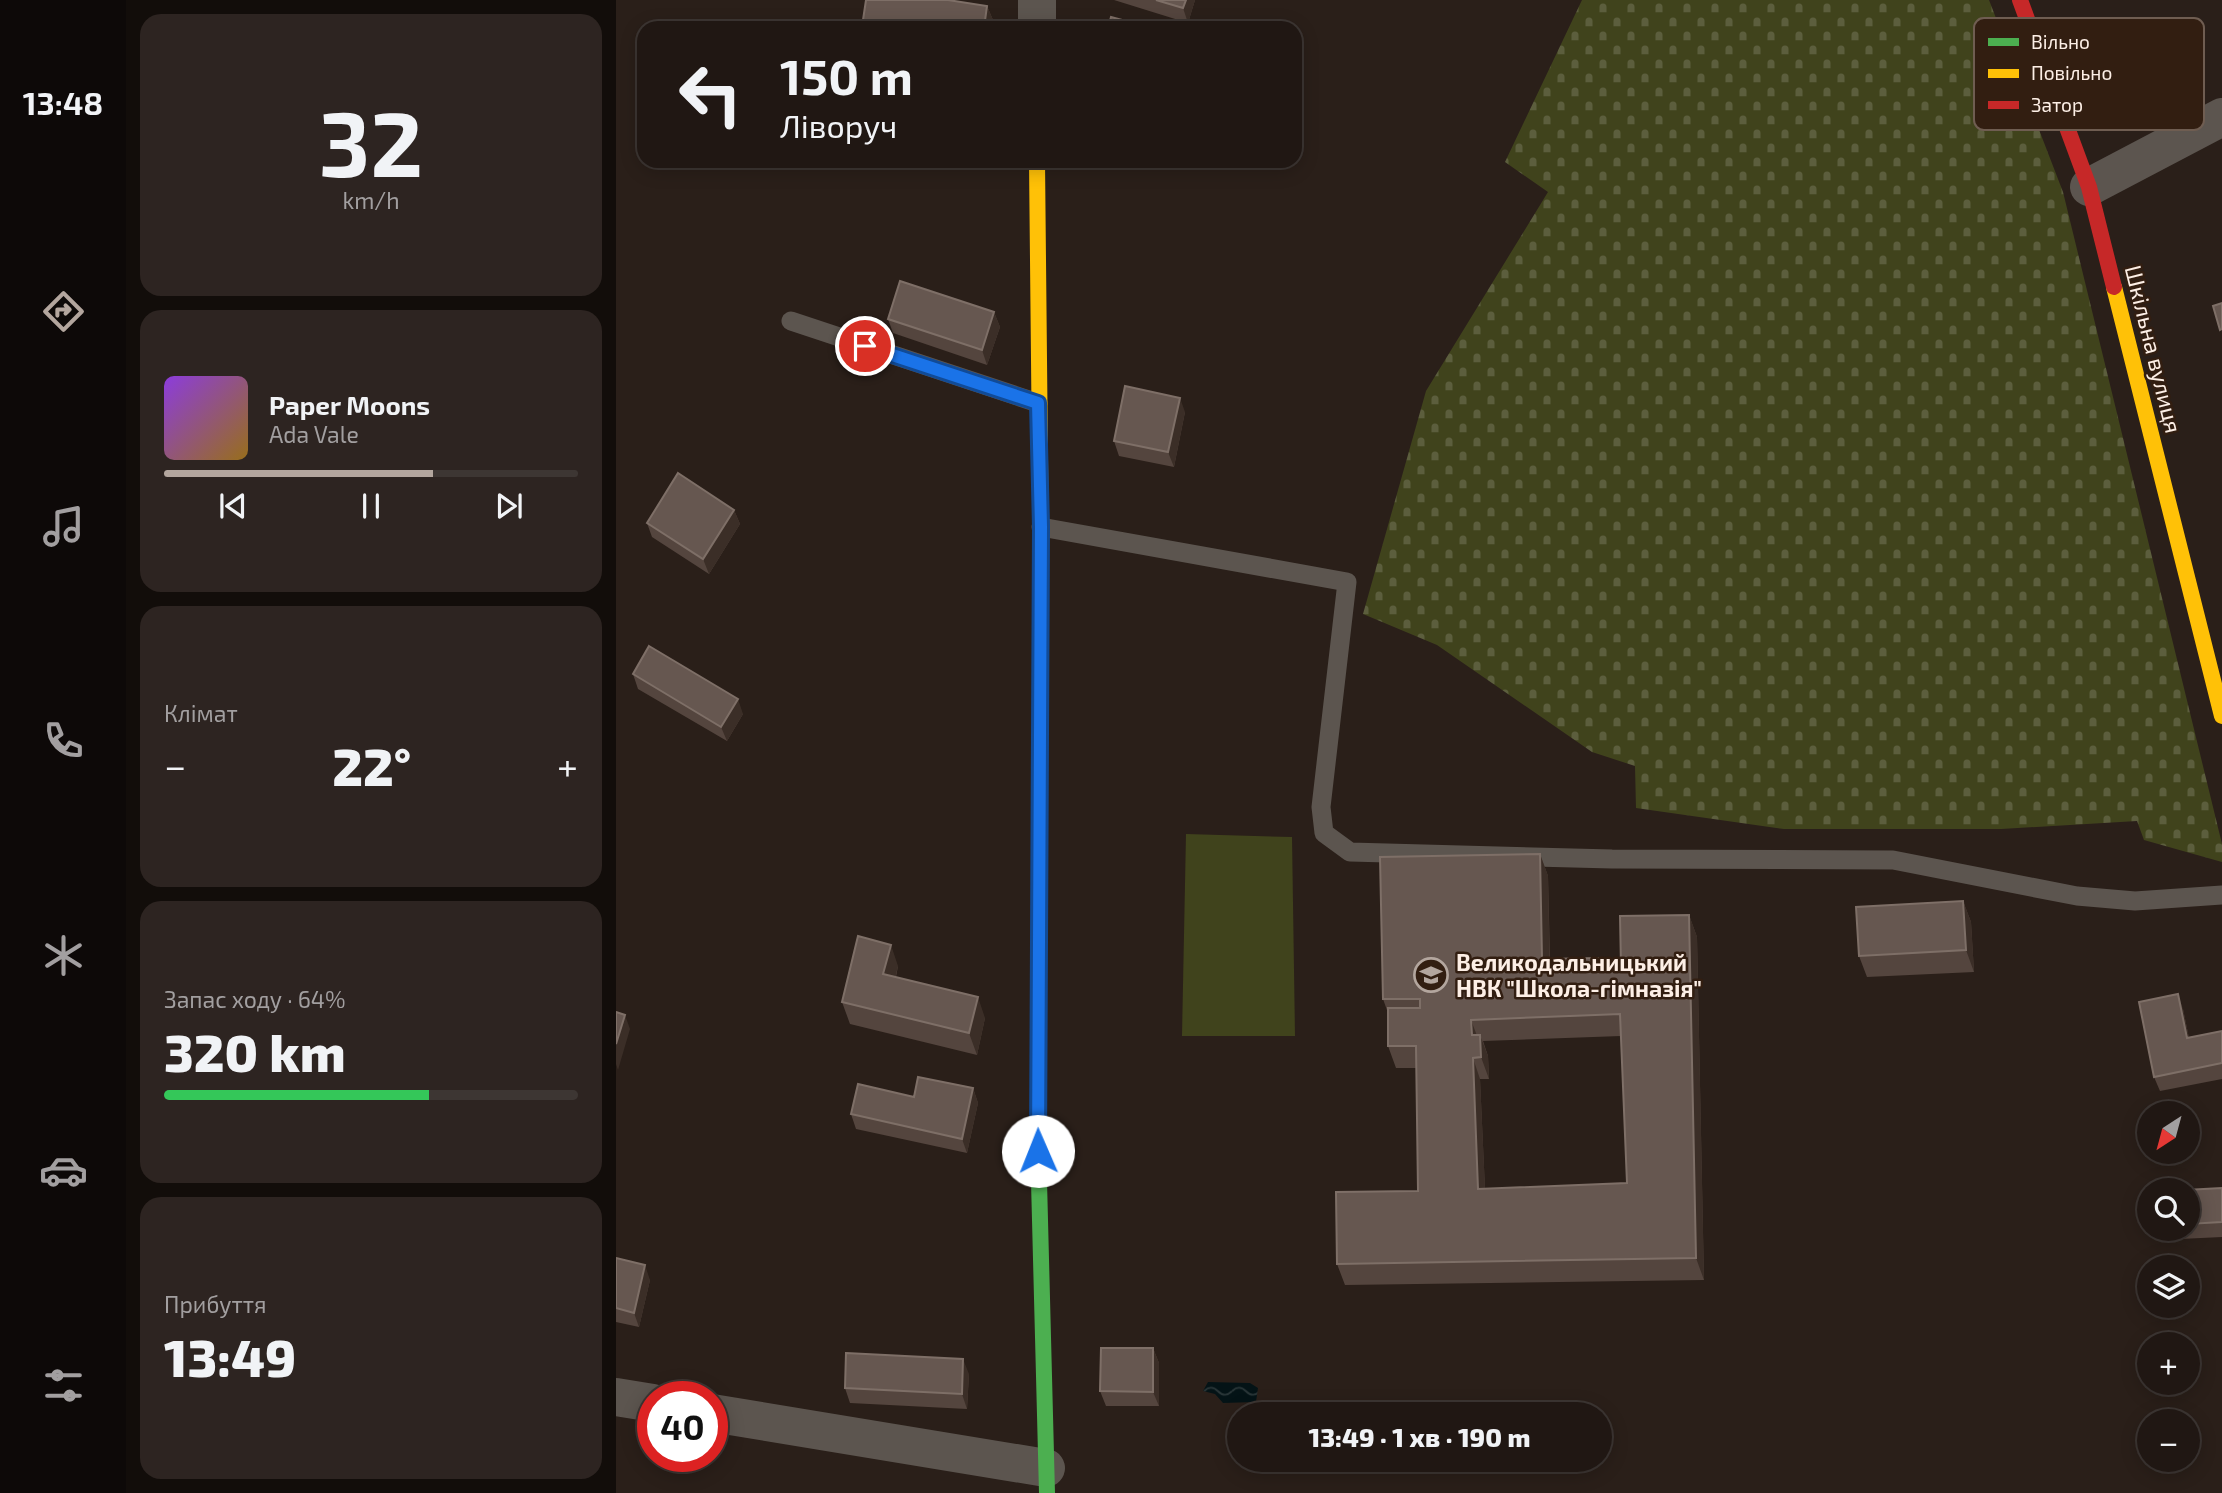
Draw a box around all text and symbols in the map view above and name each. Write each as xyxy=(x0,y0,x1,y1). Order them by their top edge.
legend xyxy=(1974,18,2204,130)
text: Вільно xyxy=(2031,30,2090,53)
text: 150 m xyxy=(780,46,913,105)
icon: left xyxy=(665,49,756,140)
text: Повільно xyxy=(2031,61,2112,84)
text: 13:48 xyxy=(23,83,103,121)
text: 32 xyxy=(319,86,423,195)
text: Затор xyxy=(2031,93,2083,116)
text: Ліворуч xyxy=(780,106,897,144)
text: km/h xyxy=(342,186,400,214)
street label: Шкільна вулиця xyxy=(2119,262,2188,436)
icon: directions xyxy=(39,287,88,336)
pin xyxy=(835,316,895,376)
icon: arrive xyxy=(846,327,884,365)
text: Paper Moons xyxy=(269,389,430,420)
text: Ada Vale xyxy=(269,420,359,448)
icon: previous xyxy=(214,487,252,525)
icon: pause xyxy=(352,487,390,525)
icon: next xyxy=(490,487,528,525)
icon: music xyxy=(39,502,88,551)
text: Клімат xyxy=(164,699,238,727)
icon: phone xyxy=(39,716,88,765)
text: 22° xyxy=(332,734,411,796)
text: − xyxy=(164,742,186,788)
text: + xyxy=(557,742,578,788)
icon: climate xyxy=(39,931,88,980)
place label: Великодальницький НВК "Школа-гімназія" xyxy=(1456,948,1702,1002)
school or university icon: Великодальницький НВК "Школа-гімназія" xyxy=(1412,956,1450,994)
text: Запас ходу · 64% xyxy=(164,985,346,1013)
text: 320 km xyxy=(164,1020,346,1082)
north arrow xyxy=(2137,1101,2200,1164)
map controls xyxy=(2137,1101,2200,1472)
position arrow xyxy=(1001,1114,1075,1188)
icon: car xyxy=(39,1146,88,1195)
button: search xyxy=(2137,1178,2200,1241)
button: layers xyxy=(2137,1255,2200,1318)
text: Прибуття xyxy=(164,1290,267,1318)
text: 13:49 xyxy=(164,1325,296,1387)
button: + xyxy=(2137,1332,2200,1395)
icon: filters xyxy=(39,1361,88,1410)
speed limit sign: 40 xyxy=(637,1381,728,1472)
button: − xyxy=(2137,1409,2200,1472)
text: 13:49 · 1 хв · 190 m xyxy=(1308,1421,1531,1452)

